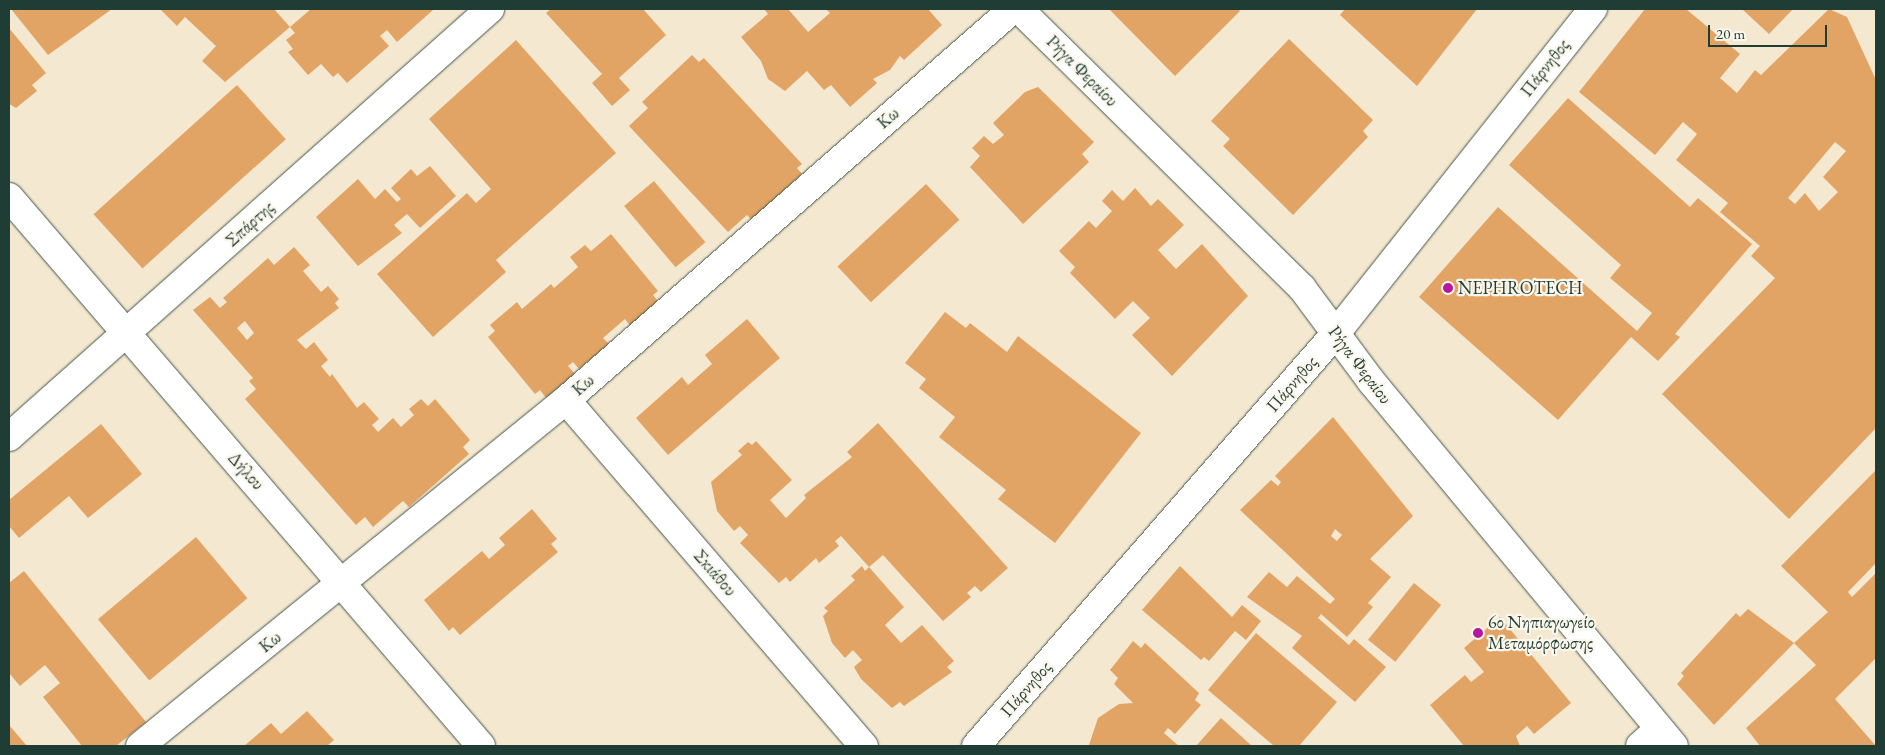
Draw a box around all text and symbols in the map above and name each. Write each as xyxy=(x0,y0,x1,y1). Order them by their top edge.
scale bar xyxy=(1710,15,1829,47)
text: 20 m xyxy=(1716,24,1745,43)
street label: Ρήγα Φεραίου xyxy=(1042,31,1122,111)
street label: Πάρνηθος xyxy=(1516,35,1574,101)
street label: Κω xyxy=(872,103,904,133)
street label: Σπάρτης xyxy=(221,197,279,251)
place label: NEPHROTECH xyxy=(1458,277,1583,299)
marker: NEPHROTECH xyxy=(1442,282,1454,294)
street label: Ρήγα Φεραίου xyxy=(1324,322,1396,408)
street label: Πάρνηθος xyxy=(1262,351,1322,417)
street label: Κω xyxy=(567,370,599,400)
street label: Δήλου xyxy=(223,447,269,495)
street label: Σκιάθου xyxy=(689,545,741,601)
place label: 6ο Νηπιαγωγείο Μεταμόρφωσης xyxy=(1488,612,1595,654)
street label: Κω xyxy=(255,627,285,657)
marker: 6ο Νηπιαγωγείο Μεταμόρφωσης xyxy=(1472,627,1484,639)
street label: Πάρνηθος xyxy=(996,656,1056,722)

